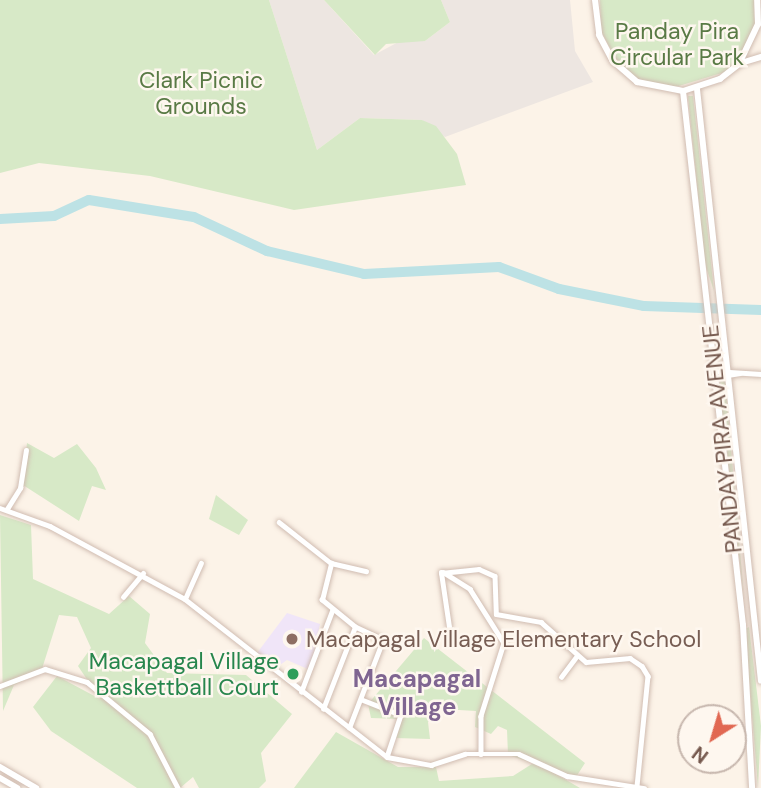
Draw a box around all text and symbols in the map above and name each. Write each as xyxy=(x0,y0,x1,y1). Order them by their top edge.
park label: Panday Pira Circular Park xyxy=(610,17,744,71)
park label: Clark Picnic Grounds xyxy=(139,66,263,120)
street label: PANDAY PIRA AVENUE xyxy=(696,324,748,554)
place label: Macapagal Village Elementary School xyxy=(306,625,701,653)
marker: Macapagal Village Elementary School xyxy=(284,631,300,647)
place label: Macapagal Village Baskettball Court xyxy=(89,647,279,701)
district label: Macapagal Village xyxy=(353,665,481,721)
marker: Macapagal Village Baskettball Court xyxy=(285,666,301,682)
north arrow xyxy=(677,704,747,774)
text: N xyxy=(687,740,713,769)

